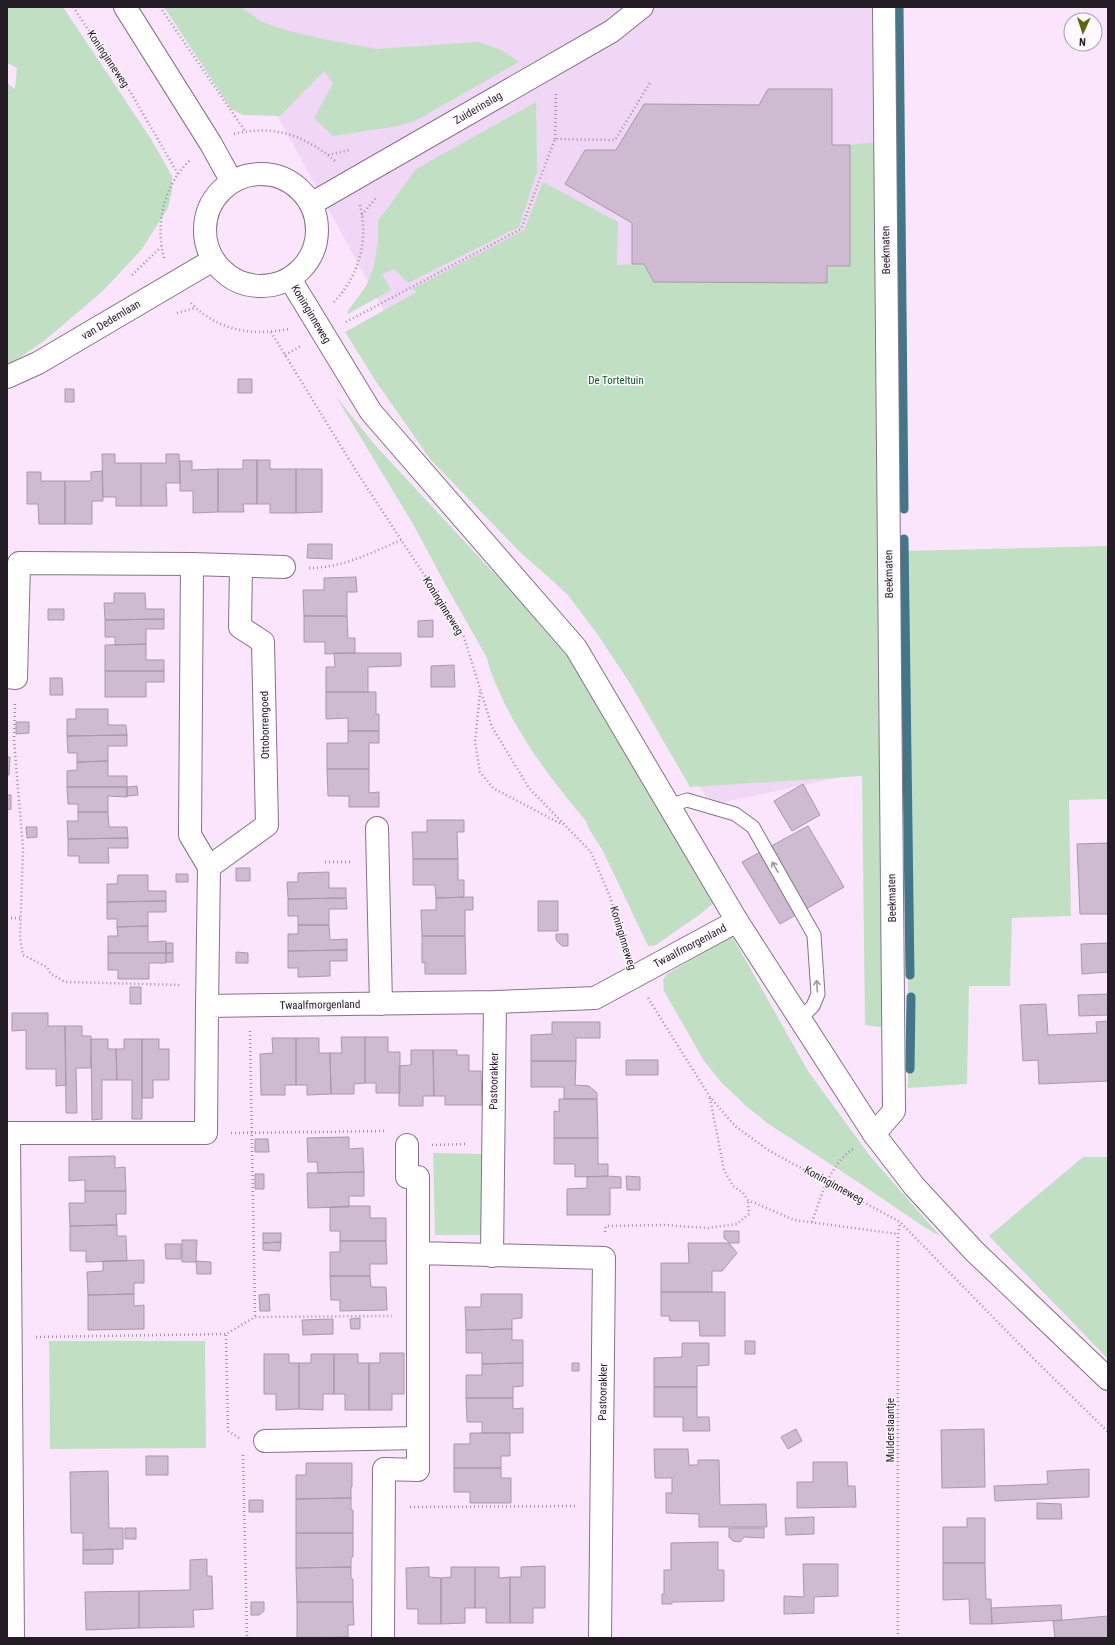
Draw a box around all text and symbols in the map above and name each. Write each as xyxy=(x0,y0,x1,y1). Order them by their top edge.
north arrow xyxy=(1063,12,1103,52)
street label: Koninginneweg xyxy=(84,28,132,90)
text: N xyxy=(1079,35,1086,48)
street label: Zuiderinslag xyxy=(452,89,504,127)
street label: Beekmaten xyxy=(879,226,893,274)
street label: Koninginneweg xyxy=(288,282,334,346)
street label: van Dedemlaan xyxy=(79,297,143,343)
park label: De Torteltuin xyxy=(588,374,644,387)
street label: Beekmaten xyxy=(882,550,896,598)
street label: Koninginneweg xyxy=(420,575,466,637)
street label: Ottoborrengoed xyxy=(258,691,272,759)
one-way arrow xyxy=(771,861,779,873)
street label: Beekmaten xyxy=(885,874,899,922)
street label: Koninginneweg xyxy=(607,905,639,971)
street label: Twaalfmorgenland xyxy=(651,921,729,971)
one-way arrow xyxy=(813,980,821,993)
street label: Twaalfmorgenland xyxy=(280,998,360,1012)
street label: Pastoorakker xyxy=(487,1052,501,1110)
street label: Koninginneweg xyxy=(802,1163,866,1207)
street label: Pastoorakker xyxy=(596,1363,610,1421)
street label: Mulderslaantje xyxy=(884,1398,897,1462)

